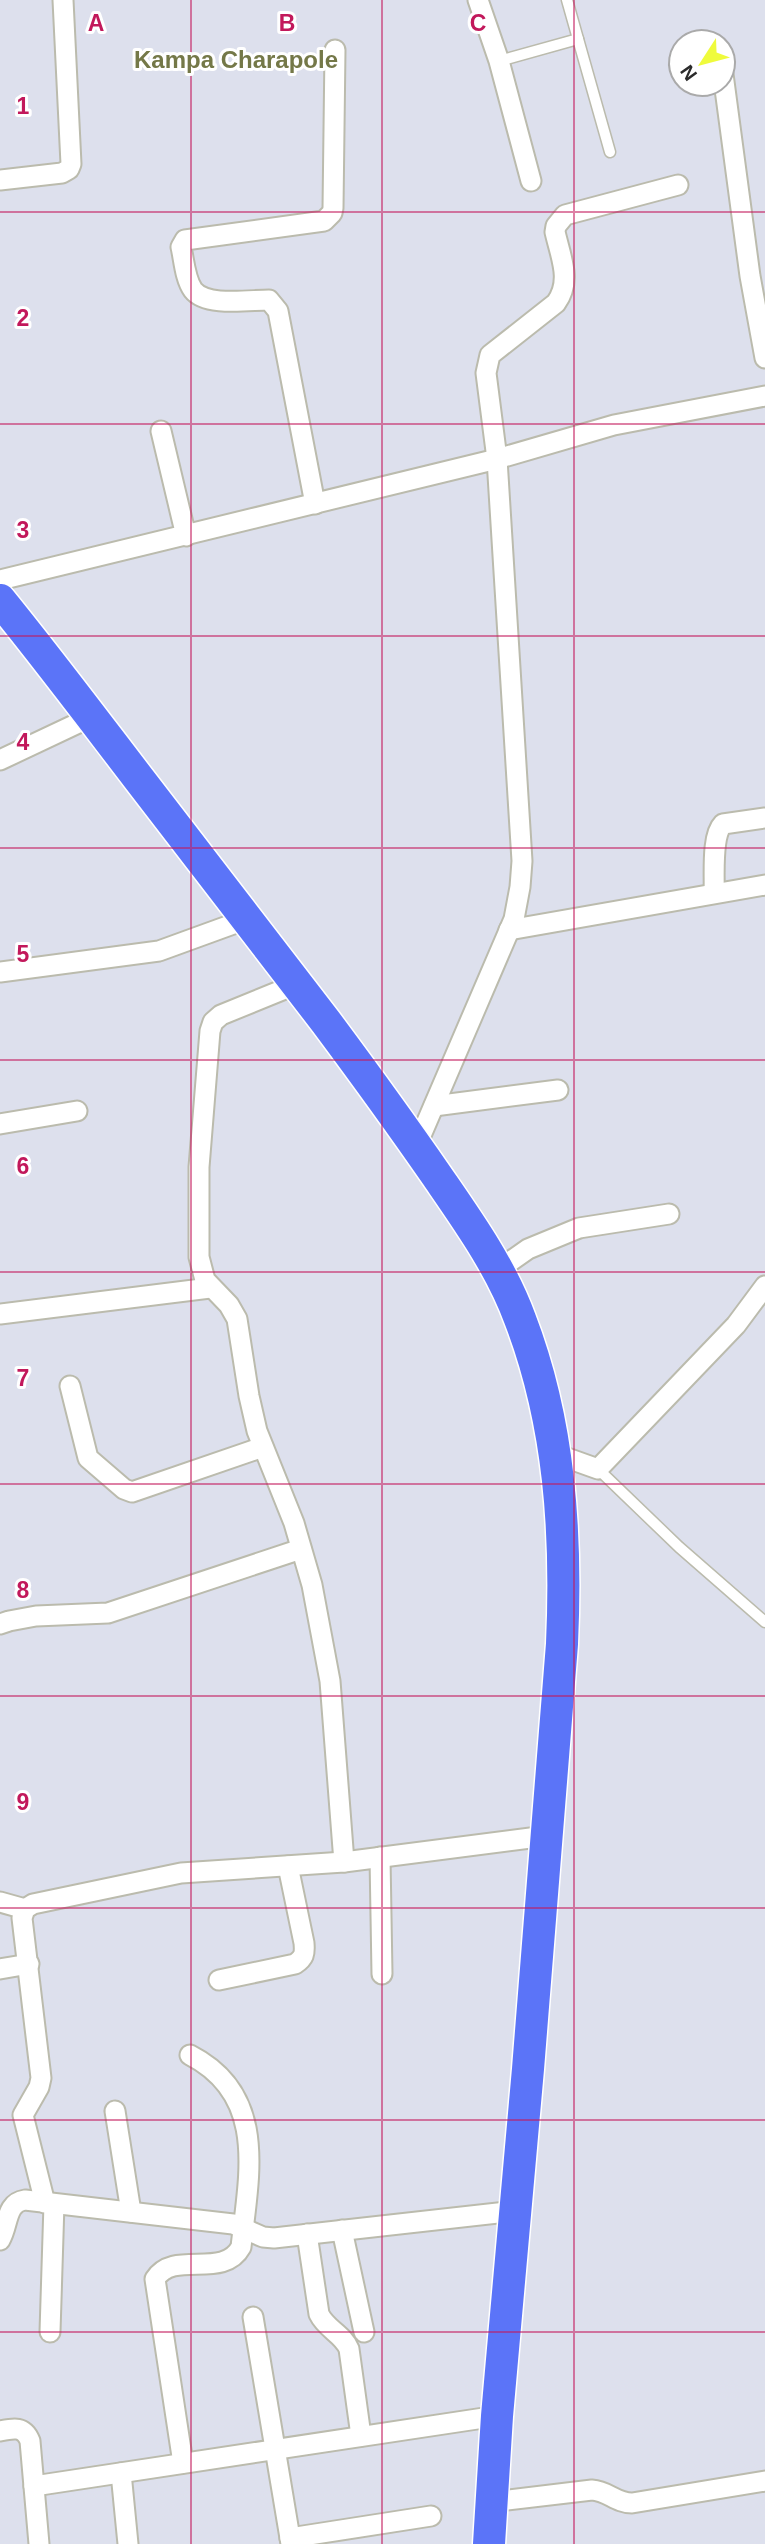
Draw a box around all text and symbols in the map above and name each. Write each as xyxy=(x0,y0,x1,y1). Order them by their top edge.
text: A xyxy=(88,10,104,36)
text: B xyxy=(279,10,295,36)
text: C xyxy=(470,10,486,36)
north arrow xyxy=(667,28,737,98)
district label: Kampa Charapole xyxy=(134,46,338,73)
text: N xyxy=(676,61,701,84)
text: 1 xyxy=(17,93,30,119)
text: 2 xyxy=(17,305,29,331)
text: 3 xyxy=(17,517,29,543)
text: 4 xyxy=(17,729,30,755)
text: 5 xyxy=(17,941,30,967)
text: 6 xyxy=(17,1153,29,1179)
text: 7 xyxy=(17,1365,29,1391)
text: 8 xyxy=(17,1577,30,1603)
text: 9 xyxy=(17,1789,29,1815)

